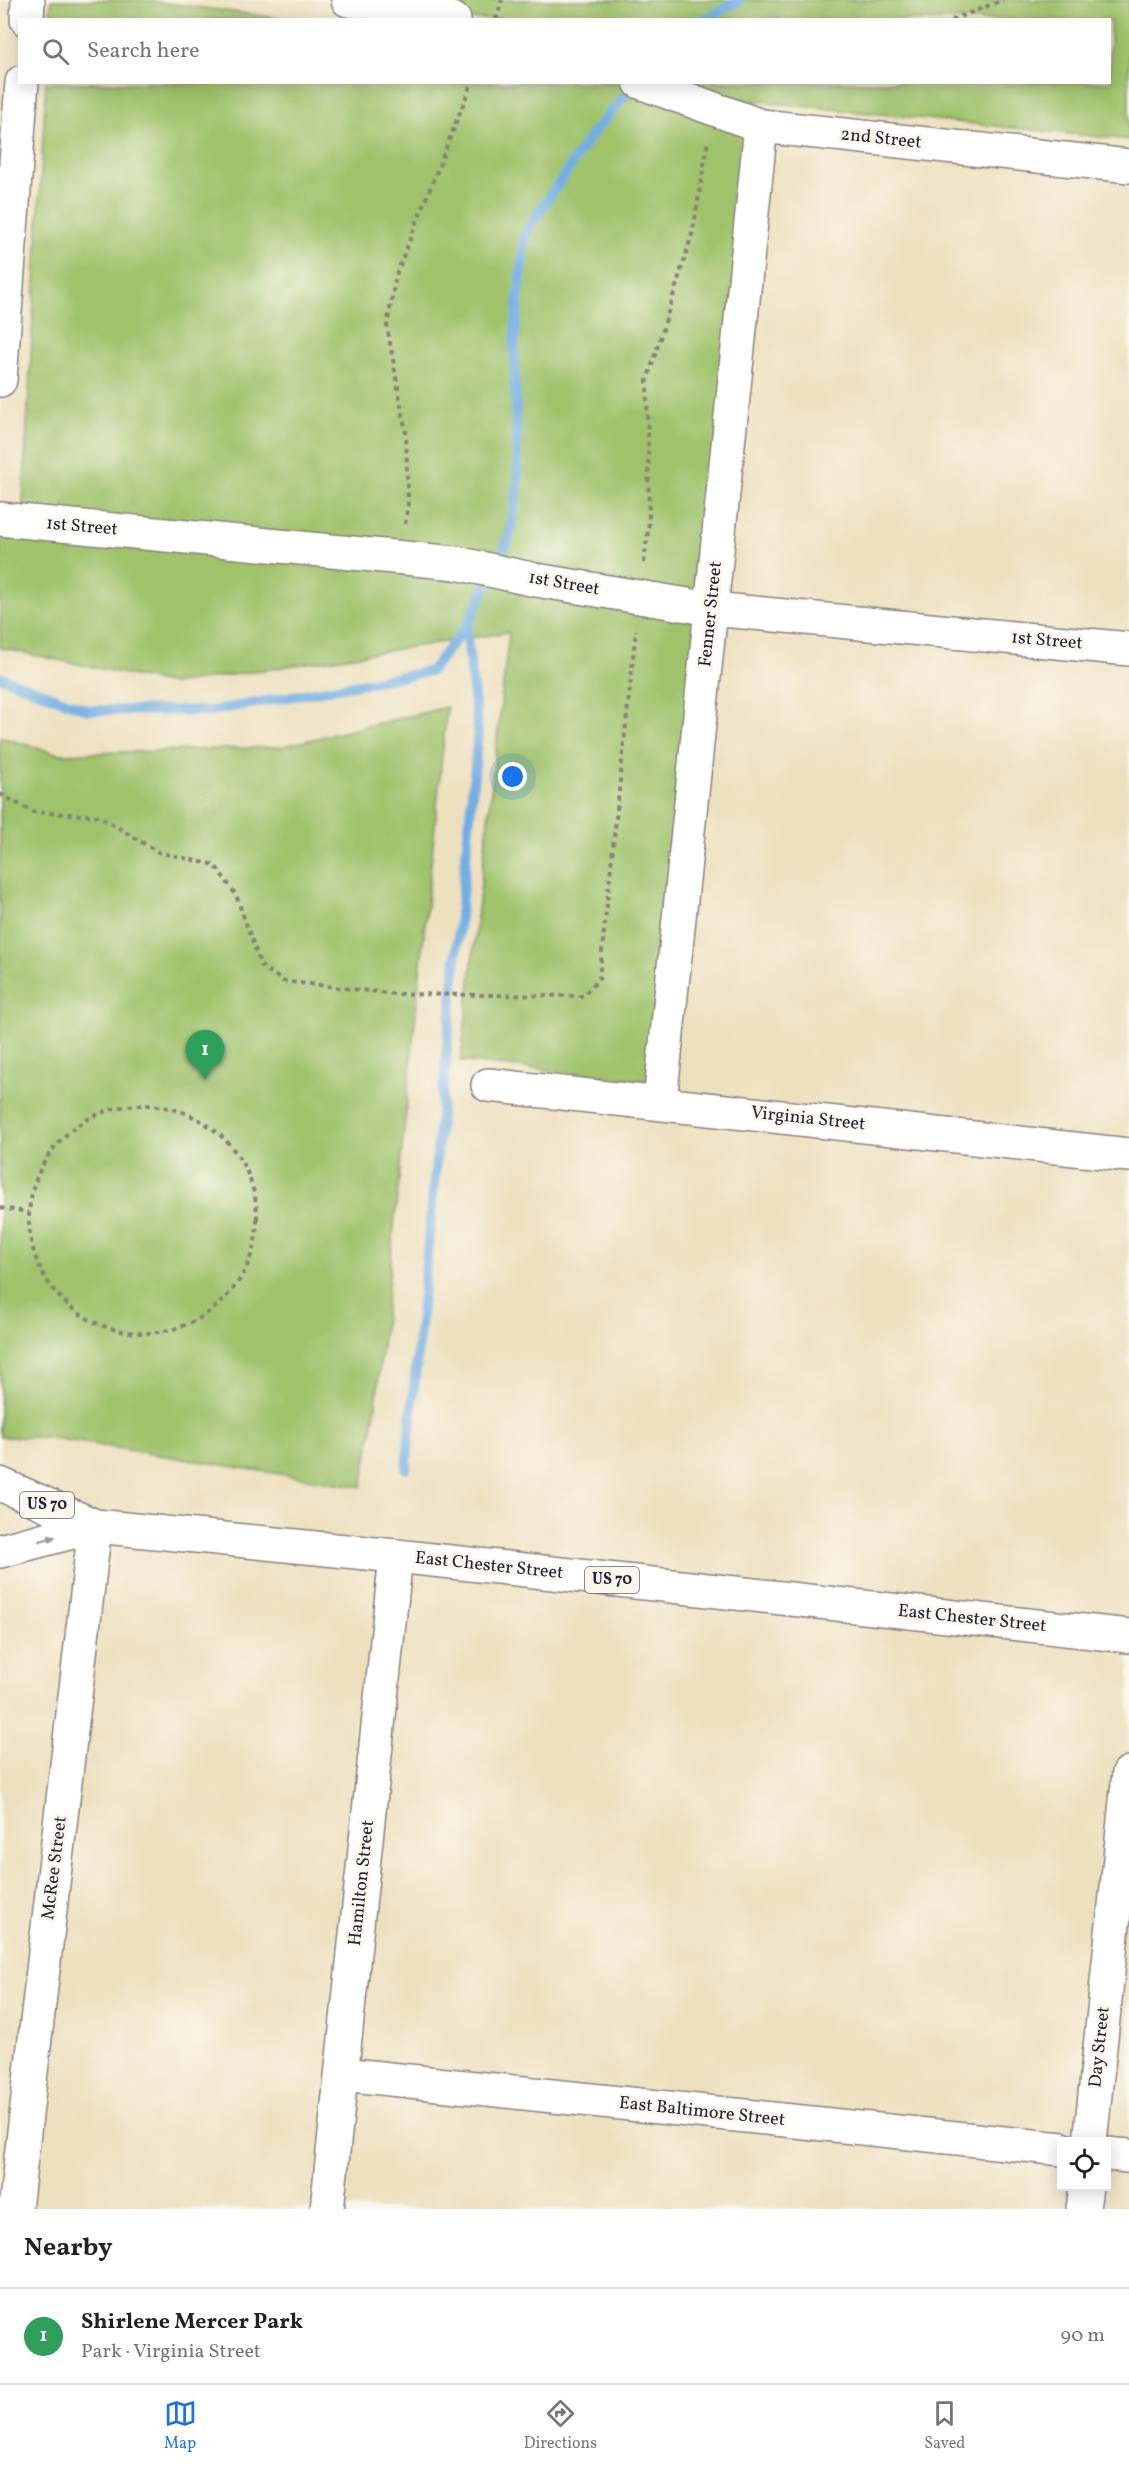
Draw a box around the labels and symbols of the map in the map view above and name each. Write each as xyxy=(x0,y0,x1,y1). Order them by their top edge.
street label: 2nd Street xyxy=(839,122,923,156)
street label: 1st Street xyxy=(45,511,119,543)
street label: Fenner Street xyxy=(693,560,729,668)
street label: 1st Street xyxy=(526,565,602,603)
street label: 1st Street xyxy=(1010,625,1084,657)
your location xyxy=(498,762,527,791)
pin: 1 xyxy=(186,1030,224,1080)
street label: Virginia Street xyxy=(750,1101,866,1137)
road number: US 70 xyxy=(20,1492,74,1518)
one-way arrow xyxy=(39,1534,57,1543)
street label: East Chester Street xyxy=(414,1546,564,1586)
road number: US 70 xyxy=(585,1567,639,1593)
street label: East Chester Street xyxy=(897,1599,1047,1639)
street label: McRee Street xyxy=(36,1815,74,1921)
street label: Hamilton Street xyxy=(343,1819,381,1947)
street label: Day Street xyxy=(1083,2005,1117,2089)
street label: East Baltimore Street xyxy=(618,2091,786,2133)

